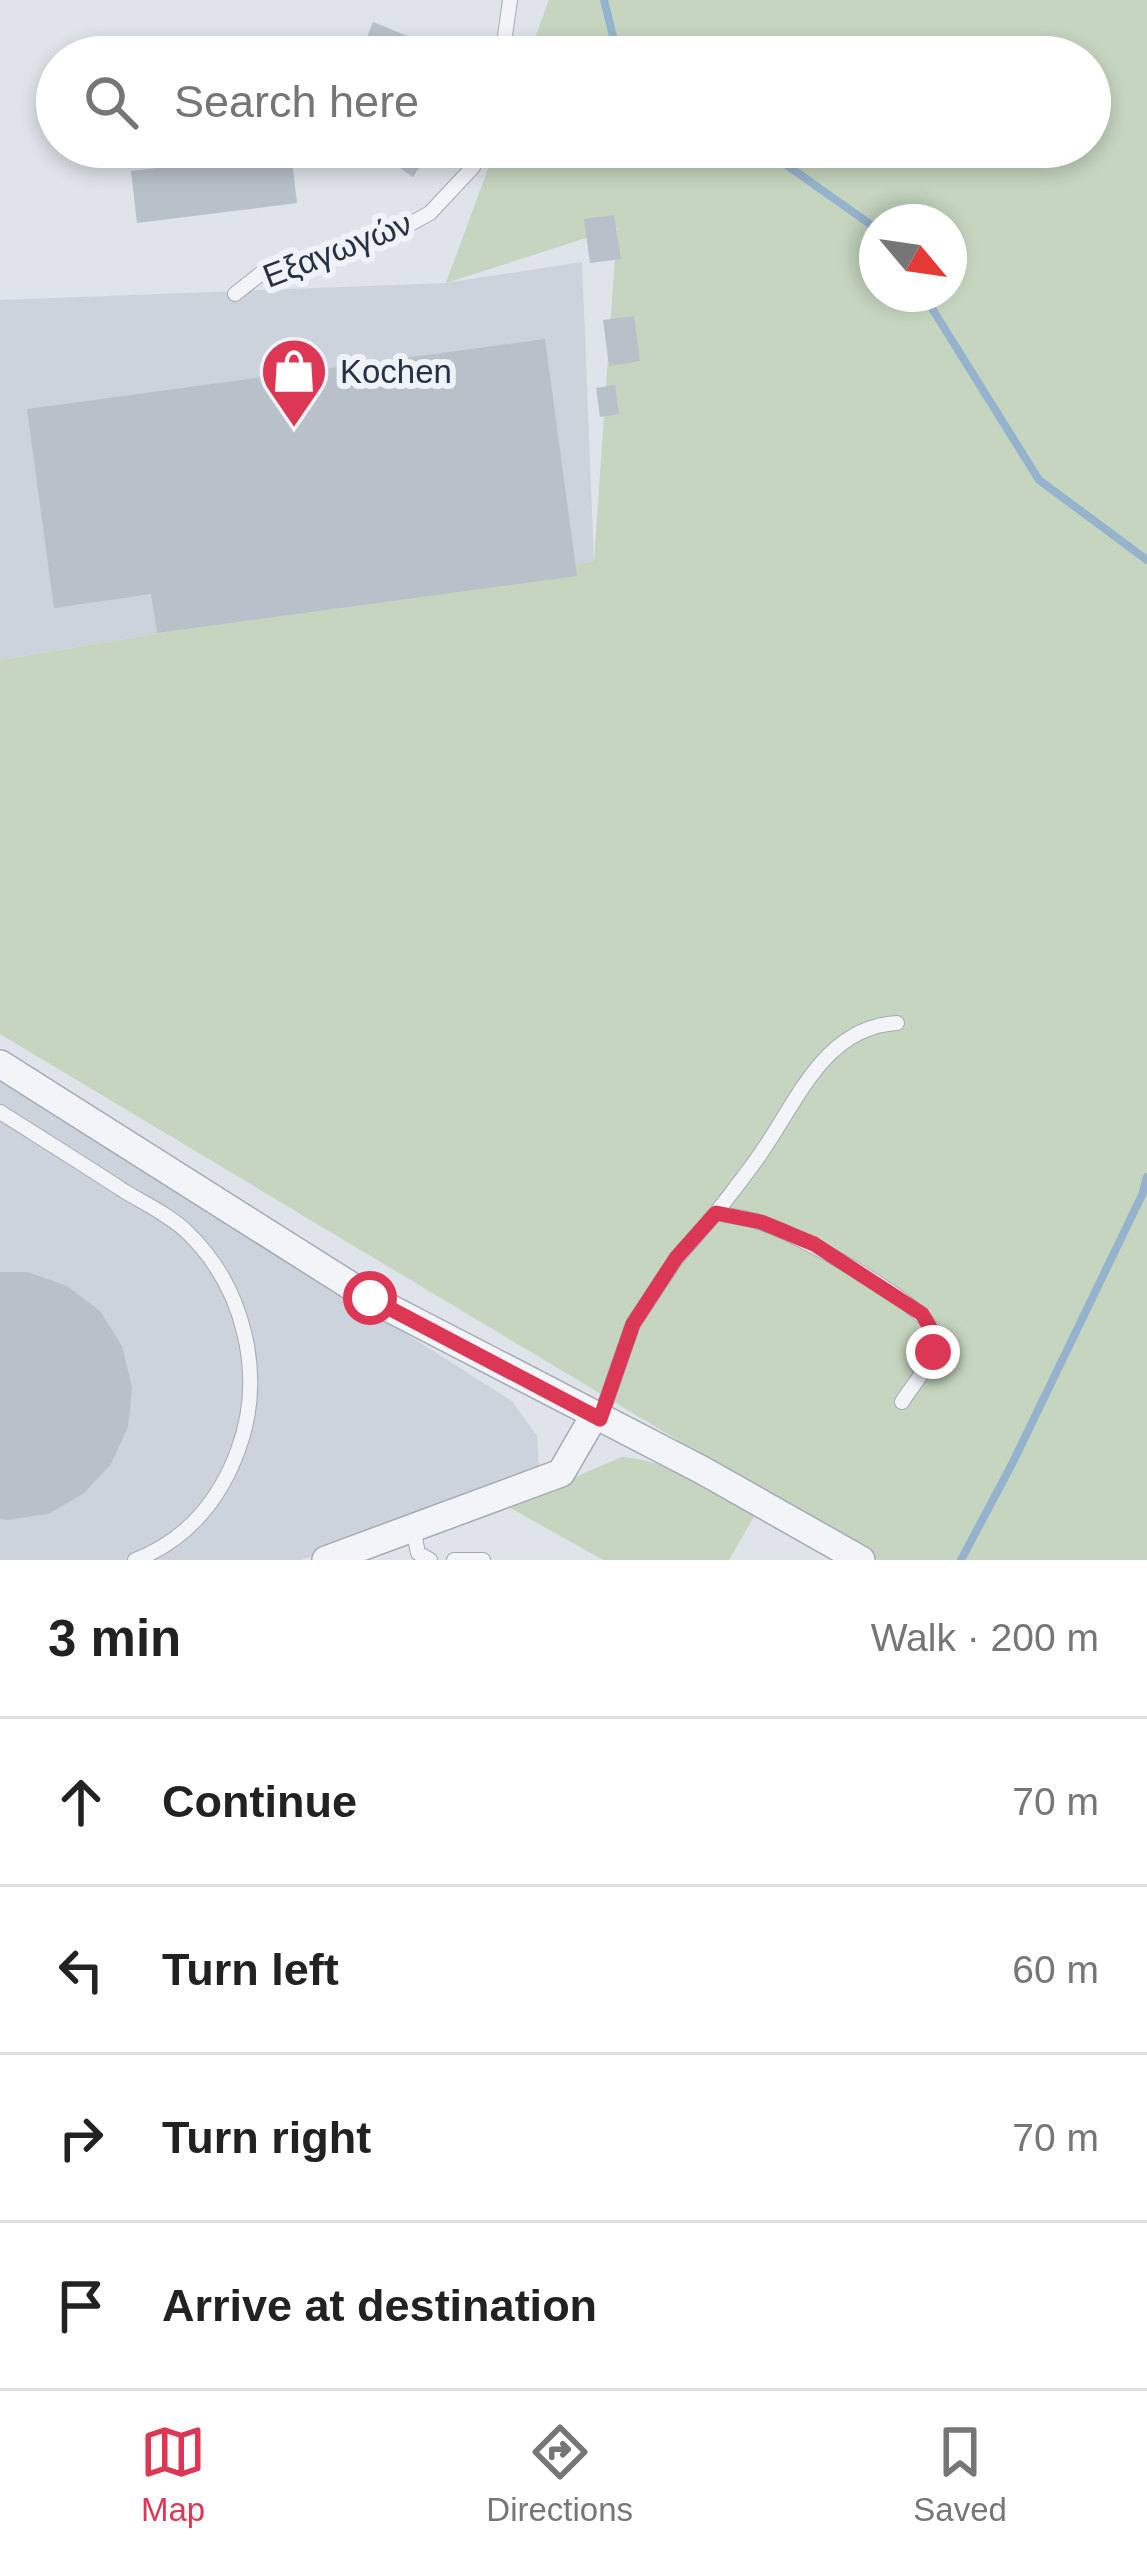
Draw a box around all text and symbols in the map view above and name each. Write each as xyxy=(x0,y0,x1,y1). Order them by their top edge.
search box xyxy=(36,36,1111,168)
icon: search xyxy=(78,69,144,135)
text: Search here xyxy=(174,76,419,127)
street label: Εξαγωγών xyxy=(258,204,417,295)
north arrow xyxy=(859,204,967,312)
shop icon: Kochen xyxy=(259,336,329,430)
place label: Kochen xyxy=(340,353,452,390)
route start xyxy=(343,1271,397,1325)
route end xyxy=(906,1325,960,1379)
text: 3 min xyxy=(48,1610,181,1667)
text: Walk · 200 m xyxy=(871,1616,1099,1659)
icon: ahead xyxy=(48,1769,114,1835)
text: Continue xyxy=(162,1776,357,1827)
text: 70 m xyxy=(1012,1780,1099,1823)
icon: left xyxy=(48,1937,114,2003)
text: Turn left xyxy=(162,1944,339,1995)
text: 60 m xyxy=(1012,1948,1099,1991)
icon: right xyxy=(48,2105,114,2171)
text: Turn right xyxy=(162,2112,371,2163)
text: 70 m xyxy=(1012,2116,1099,2159)
icon: arrive xyxy=(48,2273,114,2339)
text: Arrive at destination xyxy=(162,2280,597,2331)
tab: Map xyxy=(140,2419,206,2529)
tab: Directions xyxy=(486,2419,633,2529)
tab: Saved xyxy=(913,2419,1007,2529)

